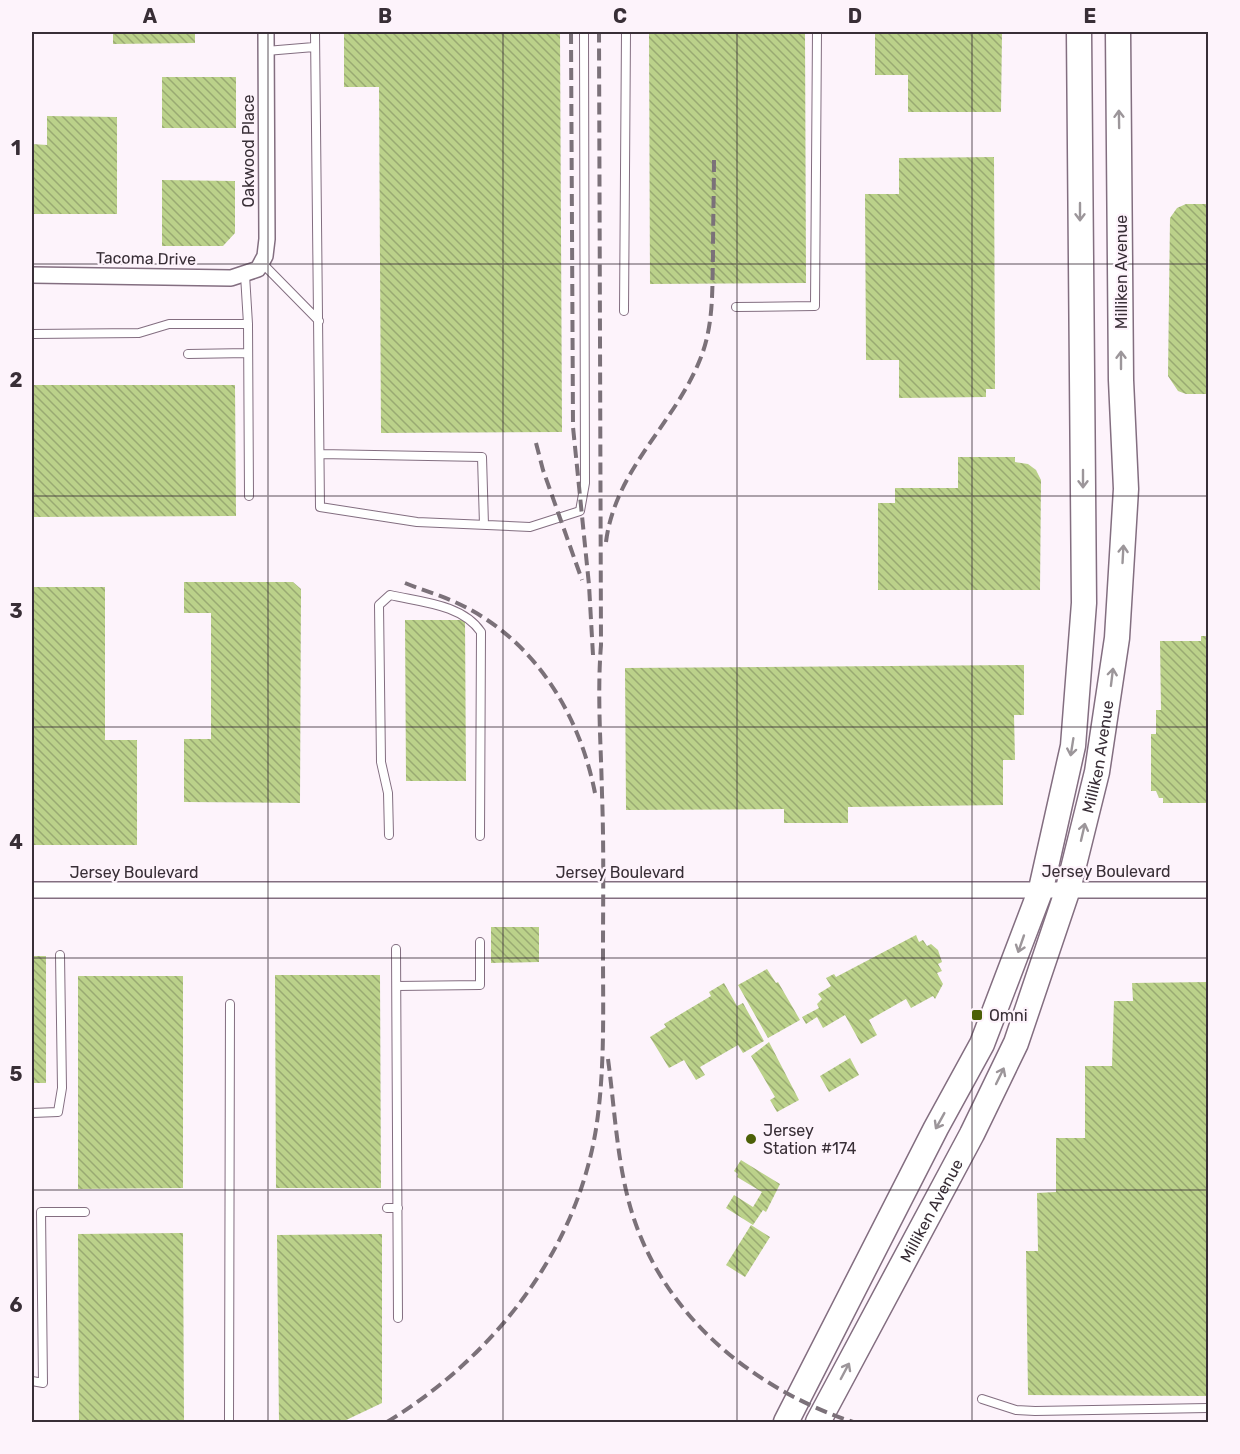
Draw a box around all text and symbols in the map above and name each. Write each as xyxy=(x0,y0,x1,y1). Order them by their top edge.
text: A xyxy=(143,4,158,28)
text: B xyxy=(378,4,392,28)
text: C xyxy=(613,4,627,28)
text: D xyxy=(848,4,862,28)
text: E xyxy=(1084,4,1096,28)
street label: Oakwood Place xyxy=(239,94,258,208)
one-way arrow xyxy=(1113,110,1125,130)
text: 1 xyxy=(11,136,21,160)
one-way arrow xyxy=(1075,202,1086,222)
street label: Milliken Avenue xyxy=(1112,215,1131,329)
street label: Tacoma Drive xyxy=(96,248,196,269)
one-way arrow xyxy=(1115,351,1127,371)
text: 2 xyxy=(10,368,23,392)
one-way arrow xyxy=(1077,469,1088,489)
one-way arrow xyxy=(1118,544,1129,564)
text: 3 xyxy=(9,599,23,623)
one-way arrow xyxy=(1107,667,1118,687)
street label: Milliken Avenue xyxy=(1078,699,1118,815)
one-way arrow xyxy=(1067,737,1078,757)
one-way arrow xyxy=(1078,823,1090,842)
text: 4 xyxy=(9,830,23,854)
street label: Jersey Boulevard xyxy=(1041,862,1171,881)
street label: Jersey Boulevard xyxy=(69,863,199,882)
street label: Jersey Boulevard xyxy=(555,863,685,882)
one-way arrow xyxy=(1015,934,1026,953)
place label: Omni xyxy=(989,1006,1028,1025)
marker: Omni xyxy=(970,1008,984,1022)
text: 5 xyxy=(10,1062,23,1086)
one-way arrow xyxy=(995,1068,1006,1086)
one-way arrow xyxy=(934,1111,945,1129)
place label: Jersey Station #174 xyxy=(763,1121,857,1158)
marker: Jersey Station #174 xyxy=(744,1132,758,1146)
street label: Milliken Avenue xyxy=(896,1156,967,1266)
text: 6 xyxy=(9,1293,23,1317)
one-way arrow xyxy=(839,1363,851,1380)

